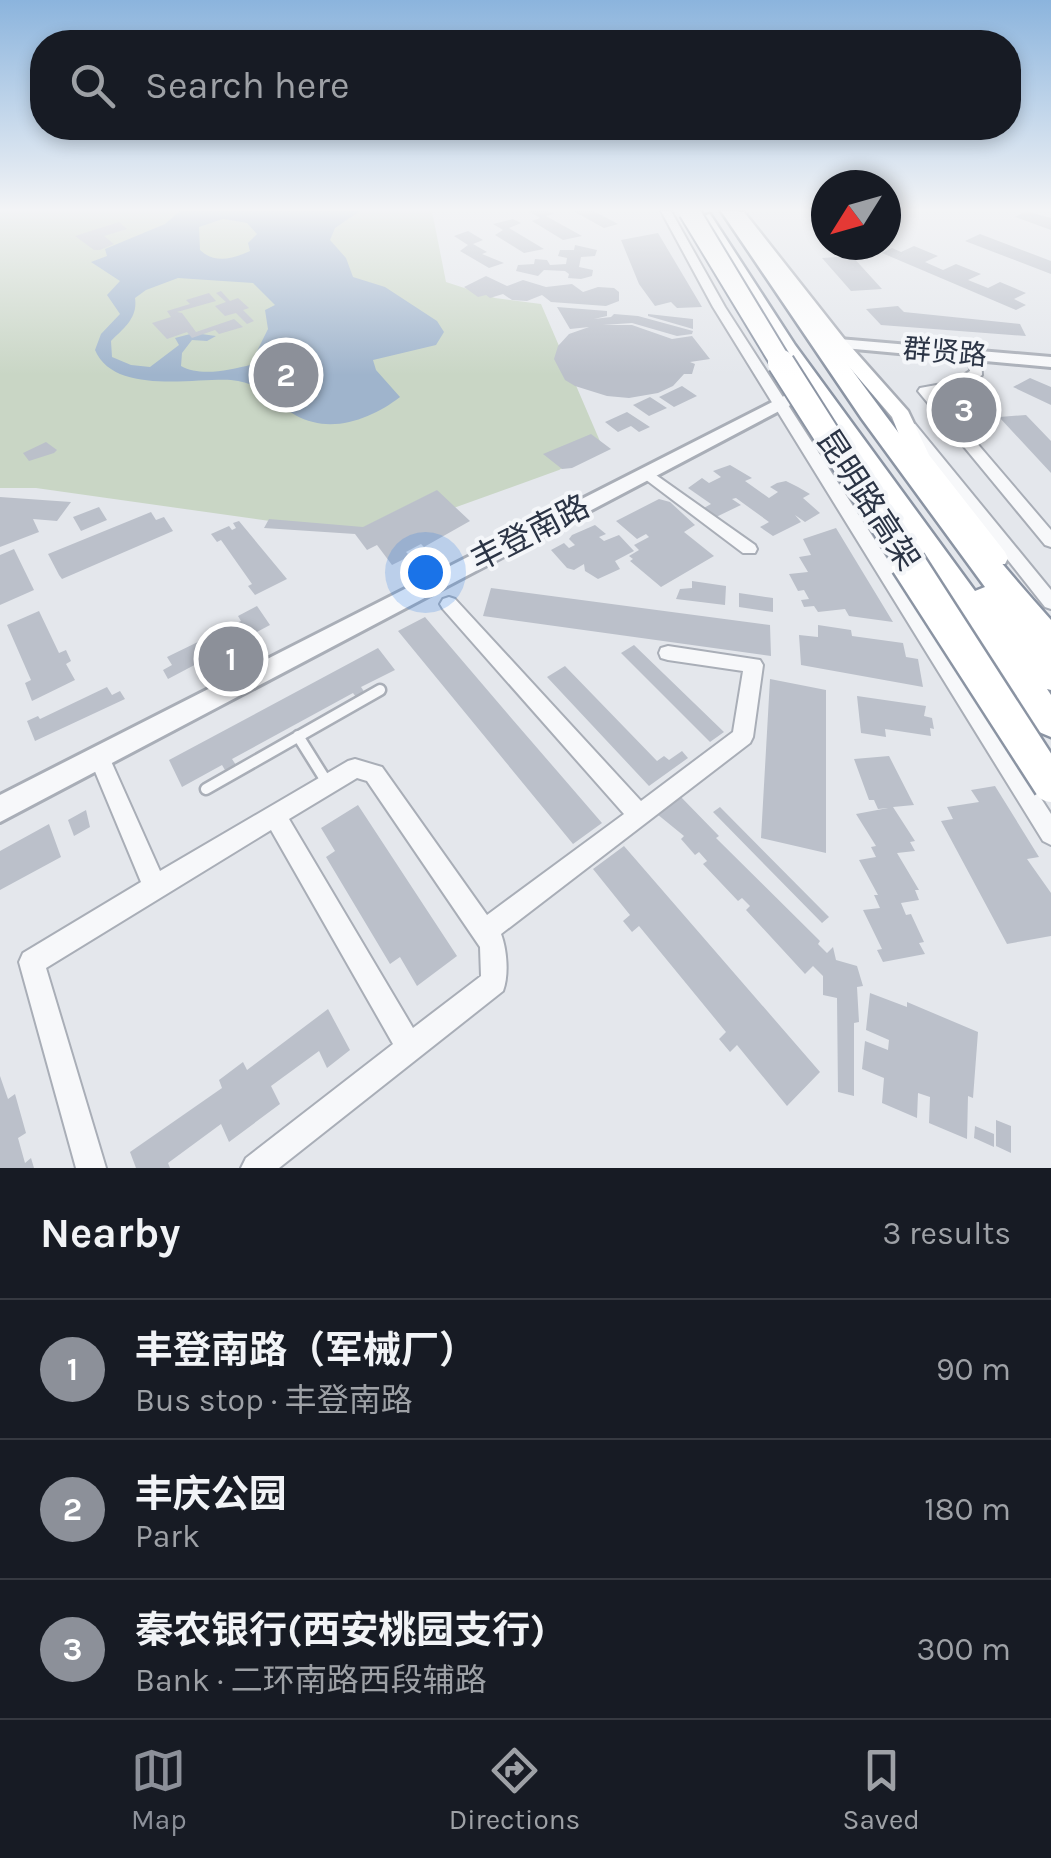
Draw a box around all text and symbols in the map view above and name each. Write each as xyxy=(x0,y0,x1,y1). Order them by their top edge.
search box xyxy=(30,30,1021,140)
icon: search xyxy=(65,58,120,113)
text: Search here xyxy=(145,63,349,108)
north arrow xyxy=(811,170,901,260)
street label: 群贤路 xyxy=(902,332,988,372)
pin: 2 xyxy=(254,338,318,412)
pin: 3 xyxy=(932,372,996,448)
street label: 昆明路高架 xyxy=(809,423,927,577)
street label: 丰登南路 xyxy=(465,487,595,579)
your location xyxy=(400,547,451,598)
pin: 1 xyxy=(198,622,264,696)
text: Nearby xyxy=(40,1208,180,1258)
text: 3 results xyxy=(883,1215,1011,1252)
text: 丰登南路（军械厂） xyxy=(135,1328,477,1373)
text: 1 xyxy=(67,1351,78,1388)
text: 90 m xyxy=(936,1351,1011,1388)
text: Bus stop · 丰登南路 xyxy=(135,1382,413,1419)
text: 丰庆公园 xyxy=(135,1472,287,1517)
text: 2 xyxy=(63,1491,82,1528)
text: 180 m xyxy=(924,1491,1011,1528)
text: Park xyxy=(135,1518,200,1555)
text: 秦农银行(西安桃园支行) xyxy=(135,1608,545,1653)
text: 3 xyxy=(63,1631,82,1668)
text: 300 m xyxy=(917,1631,1011,1668)
text: Bank · 二环南路西段辅路 xyxy=(135,1662,487,1699)
tab: Map xyxy=(131,1743,187,1836)
tab: Directions xyxy=(449,1743,580,1836)
tab: Saved xyxy=(842,1743,920,1836)

